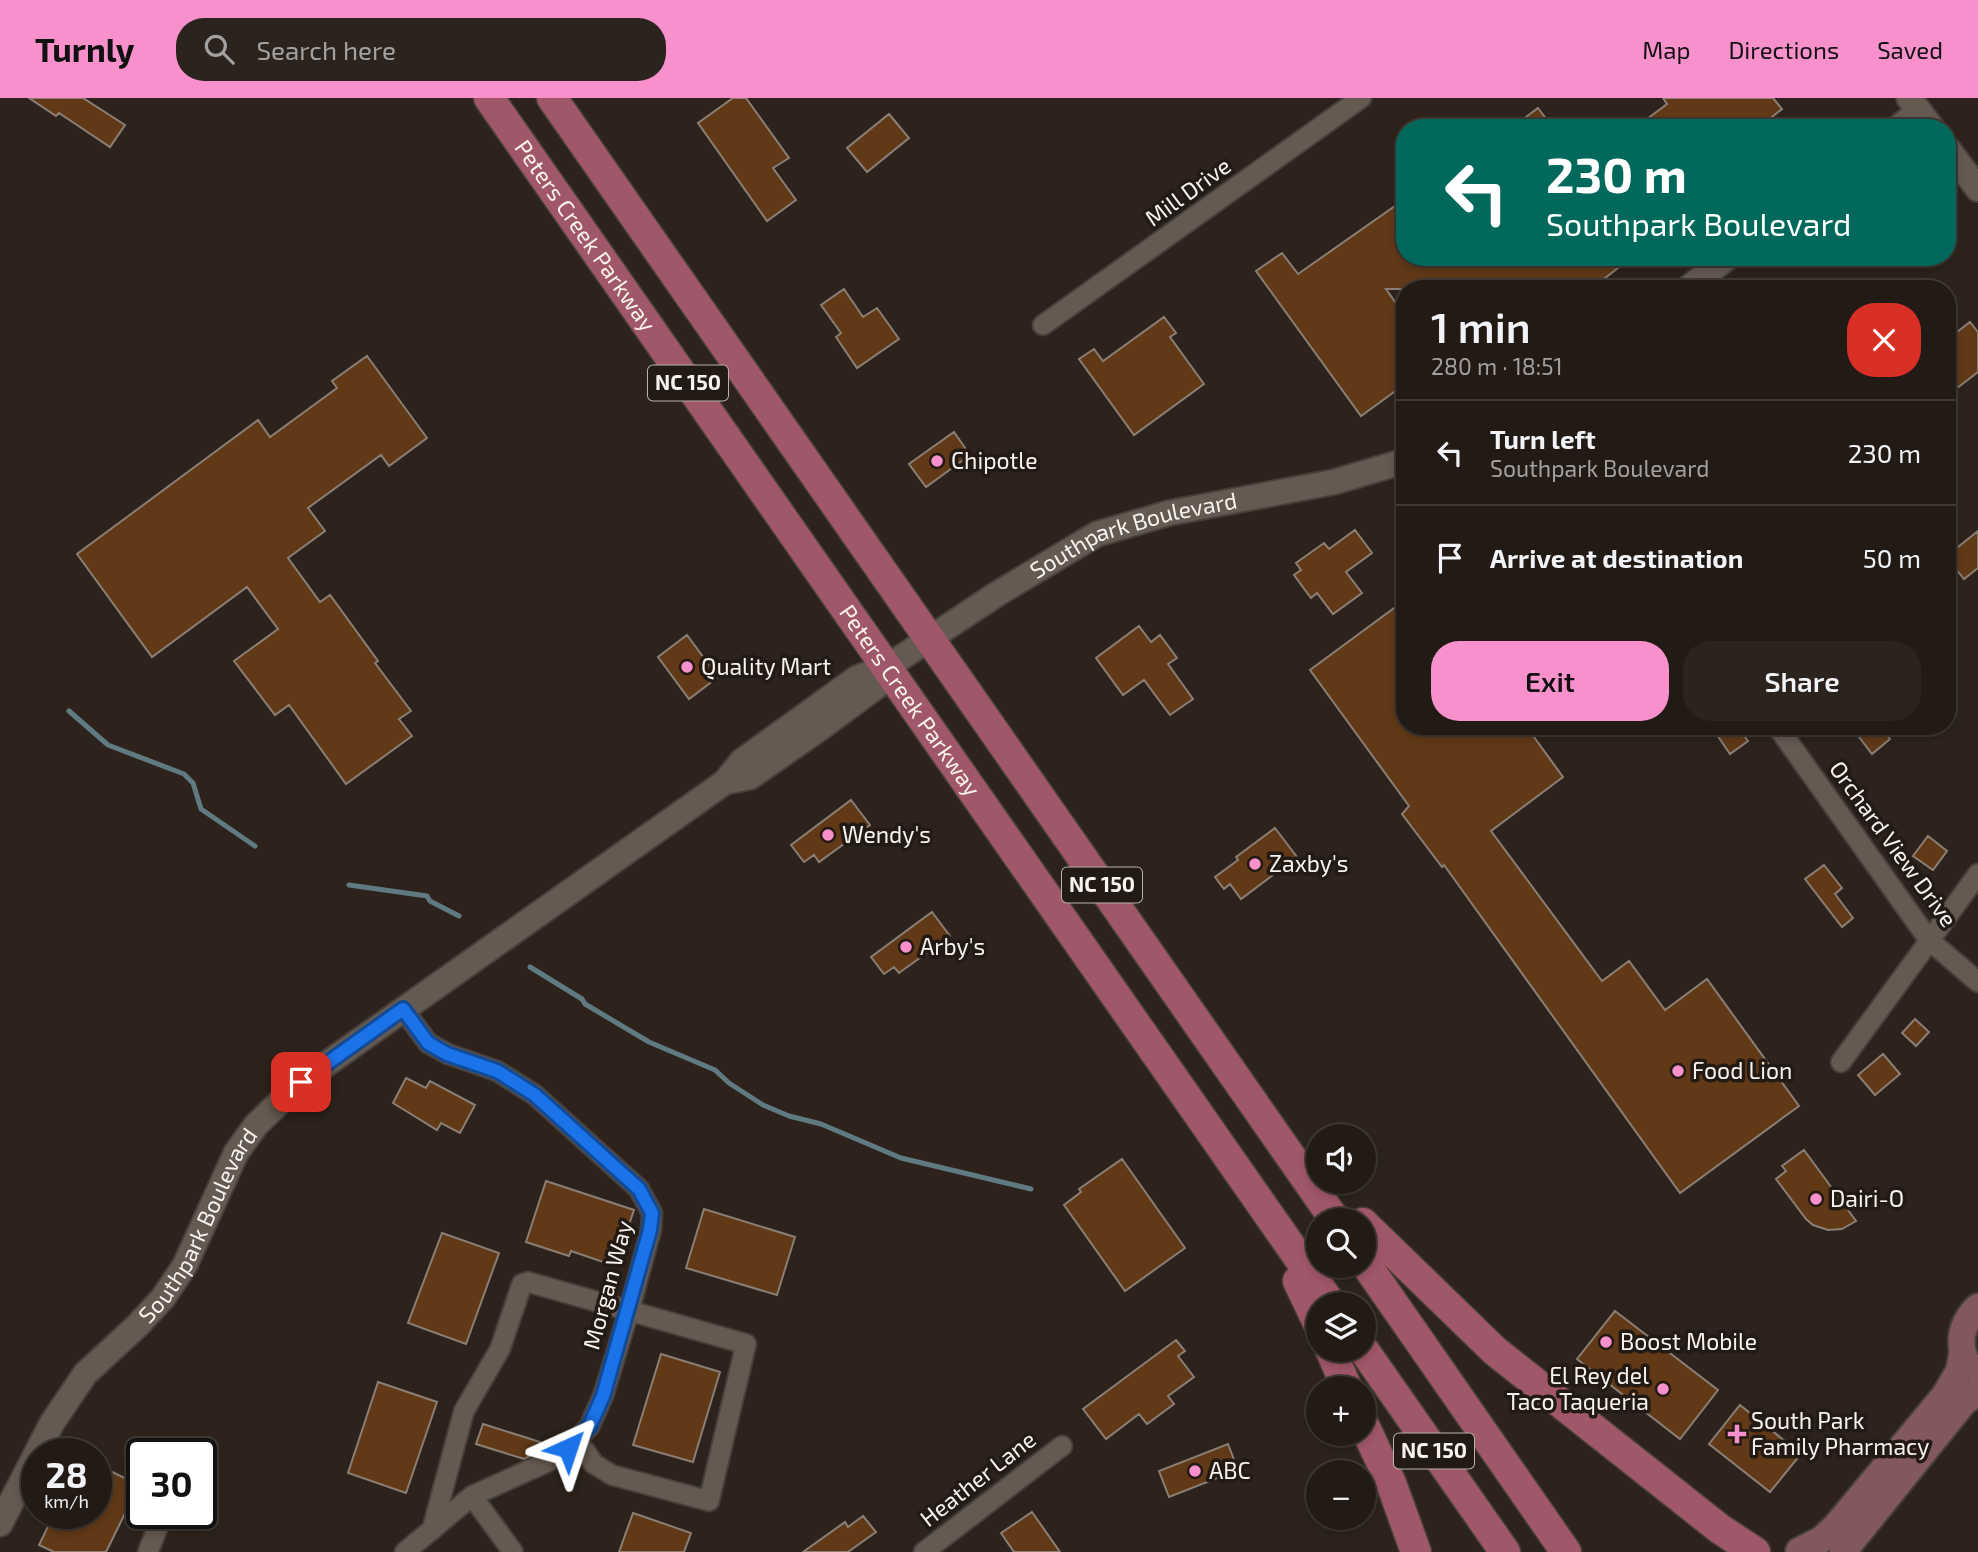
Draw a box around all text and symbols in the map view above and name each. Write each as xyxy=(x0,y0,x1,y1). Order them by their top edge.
search box xyxy=(176,18,666,81)
text: Turnly xyxy=(35,29,134,69)
icon: search xyxy=(200,30,238,68)
text: Search here xyxy=(256,34,396,65)
text: Map xyxy=(1642,35,1690,64)
text: Directions xyxy=(1728,35,1839,64)
text: Saved xyxy=(1877,35,1943,64)
street label: Peters Creek Parkway xyxy=(509,134,662,336)
text: 230 m xyxy=(1546,144,1687,203)
icon: left xyxy=(1431,147,1522,238)
street label: Mill Drive xyxy=(1139,151,1236,232)
text: Southpark Boulevard xyxy=(1546,204,1851,242)
text: 1 min xyxy=(1431,301,1531,351)
button: close xyxy=(1847,303,1921,377)
text: 280 m · 18:51 xyxy=(1431,352,1563,380)
road number: NC 150 xyxy=(648,366,728,400)
text: Turn left xyxy=(1490,423,1596,454)
icon: left xyxy=(1431,434,1469,472)
text: 230 m xyxy=(1848,437,1921,468)
place label: Chipotle xyxy=(951,446,1038,474)
marker: Chipotle xyxy=(929,453,945,469)
text: Southpark Boulevard xyxy=(1490,454,1709,482)
street label: Southpark Boulevard xyxy=(1024,486,1239,584)
icon: arrive xyxy=(1431,539,1469,577)
text: Arrive at destination xyxy=(1490,542,1743,573)
text: 50 m xyxy=(1863,542,1921,573)
street label: Peters Creek Parkway xyxy=(834,599,987,801)
button: Exit xyxy=(1431,641,1669,721)
button: Share xyxy=(1683,641,1921,721)
place label: Quality Mart xyxy=(701,652,831,680)
marker: Quality Mart xyxy=(679,659,695,675)
street label: Orchard View Drive xyxy=(1824,755,1963,932)
place label: Wendy's xyxy=(842,820,931,848)
marker: Wendy's xyxy=(820,827,836,843)
place label: Zaxby's xyxy=(1269,849,1348,877)
marker: Zaxby's xyxy=(1247,856,1263,872)
road number: NC 150 xyxy=(1062,868,1142,902)
place label: Arby's xyxy=(920,932,985,960)
marker: Arby's xyxy=(898,939,914,955)
pin xyxy=(271,1052,331,1112)
place label: Food Lion xyxy=(1692,1056,1792,1084)
icon: arrive xyxy=(282,1063,320,1101)
marker: Food Lion xyxy=(1670,1063,1686,1079)
street label: Southpark Boulevard xyxy=(132,1122,263,1328)
map controls xyxy=(1306,1124,1376,1530)
button: sound xyxy=(1306,1124,1376,1194)
place label: Dairi-O xyxy=(1830,1184,1904,1212)
marker: Dairi-O xyxy=(1808,1191,1824,1207)
button: search xyxy=(1306,1208,1376,1278)
street label: Morgan Way xyxy=(576,1217,638,1352)
button: layers xyxy=(1306,1292,1376,1362)
place label: Boost Mobile xyxy=(1620,1327,1757,1355)
marker: Boost Mobile xyxy=(1598,1334,1614,1350)
place label: El Rey del Taco Taqueria xyxy=(1506,1361,1649,1415)
button: + xyxy=(1306,1376,1376,1446)
marker: El Rey del Taco Taqueria xyxy=(1655,1381,1671,1397)
place label: South Park Family Pharmacy xyxy=(1751,1406,1929,1460)
position arrow xyxy=(531,1411,605,1485)
street label: Heather Lane xyxy=(914,1424,1041,1532)
marker: South Park Family Pharmacy xyxy=(1729,1426,1745,1442)
road number: NC 150 xyxy=(1394,1434,1474,1468)
speed limit sign: 30 xyxy=(126,1438,217,1529)
text: 28 xyxy=(45,1453,88,1495)
place label: ABC xyxy=(1209,1456,1251,1484)
button: − xyxy=(1306,1460,1376,1530)
marker: ABC xyxy=(1187,1463,1203,1479)
text: km/h xyxy=(44,1490,89,1512)

